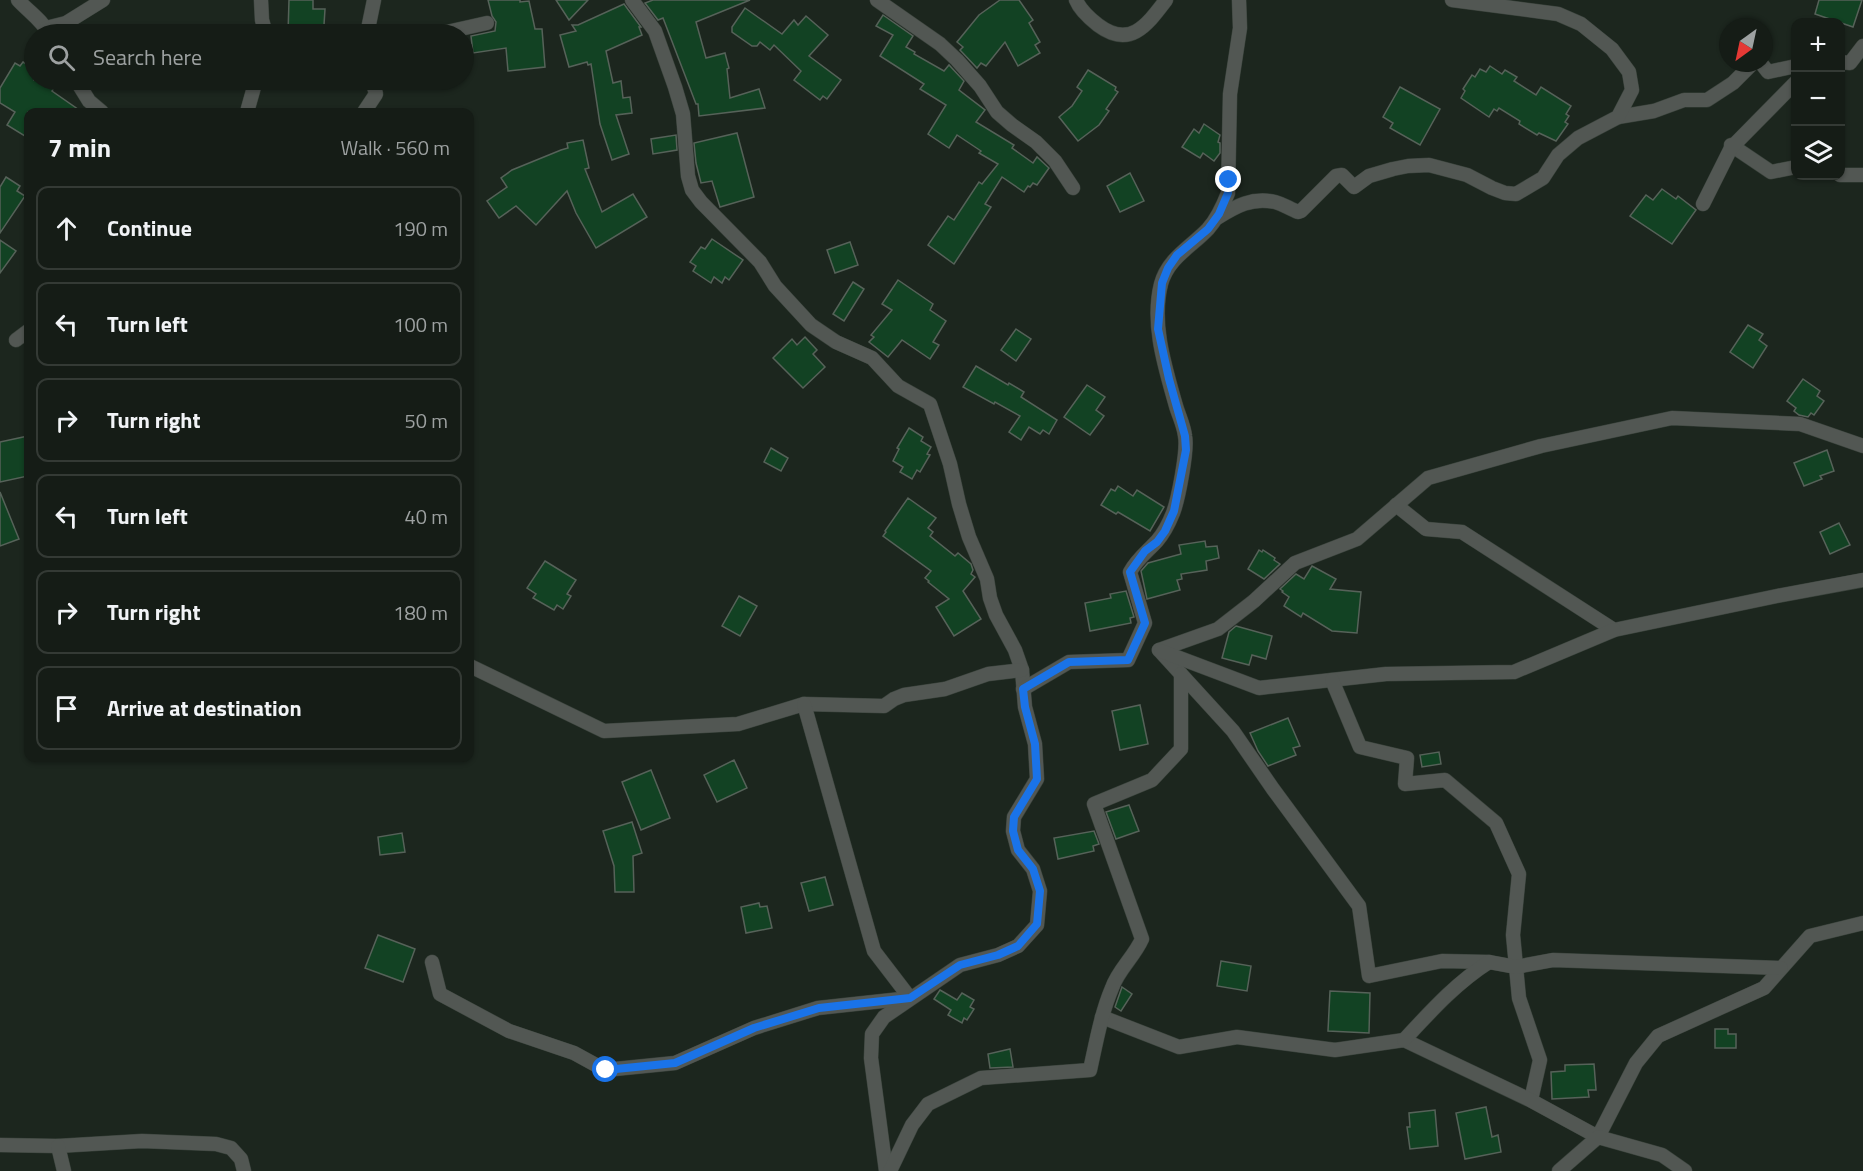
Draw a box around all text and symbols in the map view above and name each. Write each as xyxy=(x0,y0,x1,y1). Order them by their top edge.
north arrow xyxy=(1719,18,1773,72)
map controls xyxy=(1791,18,1845,180)
button: + xyxy=(1791,18,1845,72)
search box xyxy=(24,24,474,90)
text: Search here xyxy=(93,40,202,74)
icon: search xyxy=(45,41,78,74)
button: − xyxy=(1791,72,1845,126)
button: layers xyxy=(1791,126,1845,180)
text: 7 min xyxy=(48,128,111,167)
text: Walk · 560 m xyxy=(341,132,450,163)
route end xyxy=(1215,166,1241,192)
text: Continue xyxy=(107,211,192,245)
icon: ahead xyxy=(50,212,83,245)
text: 190 m xyxy=(393,213,448,244)
text: Turn left xyxy=(107,307,188,341)
icon: left xyxy=(50,308,83,341)
text: 100 m xyxy=(393,309,448,340)
text: Turn right xyxy=(107,403,201,437)
icon: right xyxy=(50,404,83,437)
text: 50 m xyxy=(404,405,448,436)
text: Turn left xyxy=(107,499,188,533)
icon: left xyxy=(50,500,83,533)
text: 40 m xyxy=(404,501,448,532)
text: Turn right xyxy=(107,595,201,629)
icon: right xyxy=(50,596,83,629)
text: 180 m xyxy=(393,597,448,628)
text: Arrive at destination xyxy=(107,691,302,725)
icon: arrive xyxy=(50,692,83,725)
route start xyxy=(592,1056,618,1082)

